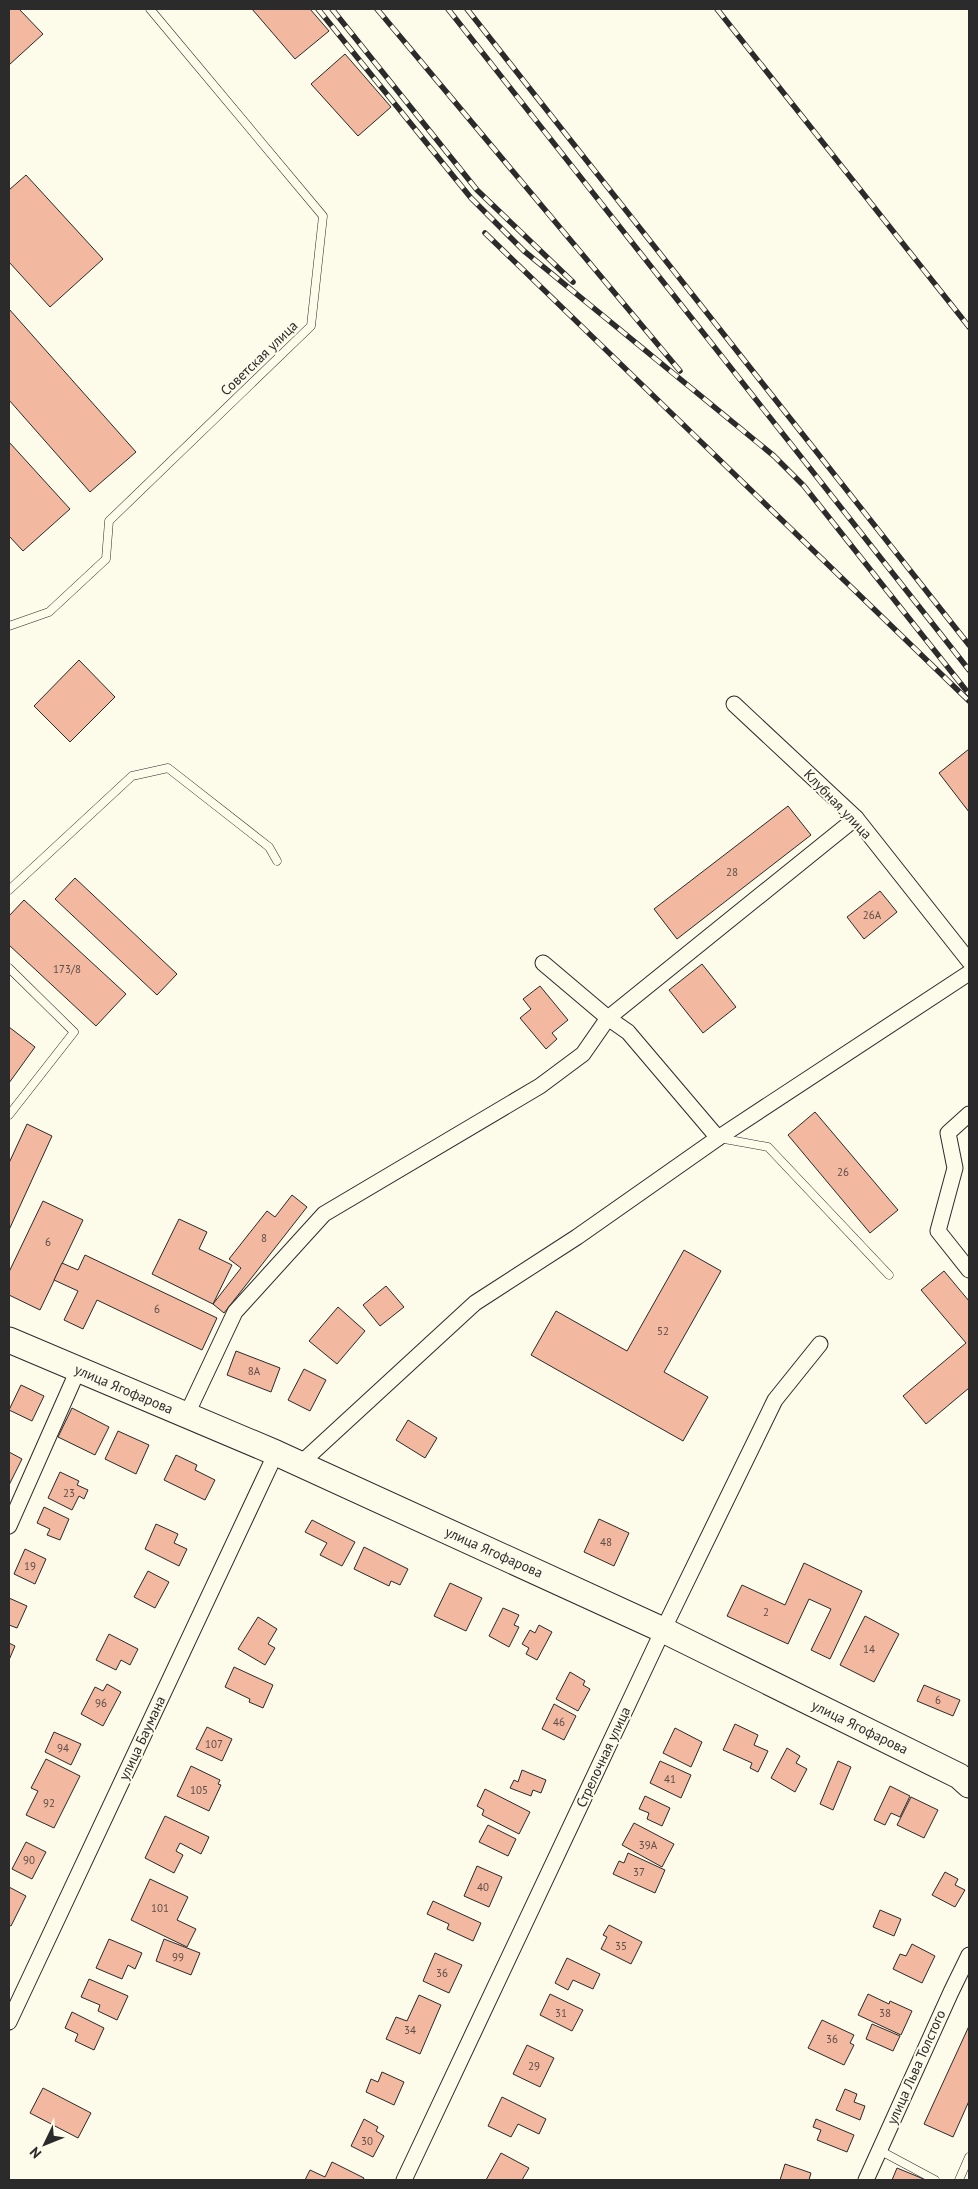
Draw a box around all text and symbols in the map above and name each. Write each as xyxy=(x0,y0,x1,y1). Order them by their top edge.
street label: Советская улица xyxy=(217,317,301,399)
street label: Клубная улица xyxy=(800,765,876,843)
house number: 28 xyxy=(726,865,738,879)
house number: 26А xyxy=(863,908,882,922)
house number: 173/8 xyxy=(53,962,81,976)
house number: 26 xyxy=(837,1165,849,1179)
house number: 8 xyxy=(261,1231,267,1245)
house number: 6 xyxy=(45,1235,51,1249)
house number: 6 xyxy=(154,1302,160,1316)
house number: 52 xyxy=(657,1324,669,1338)
street label: улица Ягофарова xyxy=(72,1360,176,1418)
house number: 8А xyxy=(248,1364,261,1378)
house number: 23 xyxy=(63,1486,75,1500)
street label: улица Ягофарова xyxy=(442,1522,546,1582)
house number: 48 xyxy=(600,1535,612,1549)
house number: 19 xyxy=(24,1559,36,1573)
house number: 2 xyxy=(763,1605,769,1619)
house number: 14 xyxy=(863,1642,875,1656)
street label: улица Баумана xyxy=(115,1693,169,1783)
house number: 6 xyxy=(935,1693,941,1707)
house number: 96 xyxy=(95,1696,107,1710)
street label: улица Ягофарова xyxy=(809,1696,911,1758)
street label: Стрелочная улица xyxy=(572,1704,634,1810)
house number: 46 xyxy=(553,1715,565,1729)
house number: 107 xyxy=(205,1737,223,1751)
house number: 94 xyxy=(57,1741,69,1755)
house number: 41 xyxy=(664,1772,676,1786)
house number: 105 xyxy=(190,1783,208,1797)
house number: 92 xyxy=(43,1796,55,1810)
house number: 39А xyxy=(639,1838,658,1852)
house number: 90 xyxy=(23,1853,35,1867)
house number: 37 xyxy=(633,1865,645,1879)
house number: 40 xyxy=(477,1880,489,1894)
house number: 101 xyxy=(151,1901,169,1915)
house number: 35 xyxy=(615,1939,627,1953)
house number: 99 xyxy=(172,1950,184,1964)
house number: 36 xyxy=(436,1966,448,1980)
house number: 31 xyxy=(555,2006,567,2020)
house number: 38 xyxy=(879,2006,891,2020)
street label: улица Льва Толстого xyxy=(883,2007,949,2127)
house number: 34 xyxy=(404,2023,416,2037)
house number: 36 xyxy=(826,2032,838,2046)
house number: 29 xyxy=(528,2059,540,2073)
north arrow xyxy=(20,2119,70,2169)
house number: 30 xyxy=(361,2134,373,2148)
text: N xyxy=(26,2143,45,2162)

